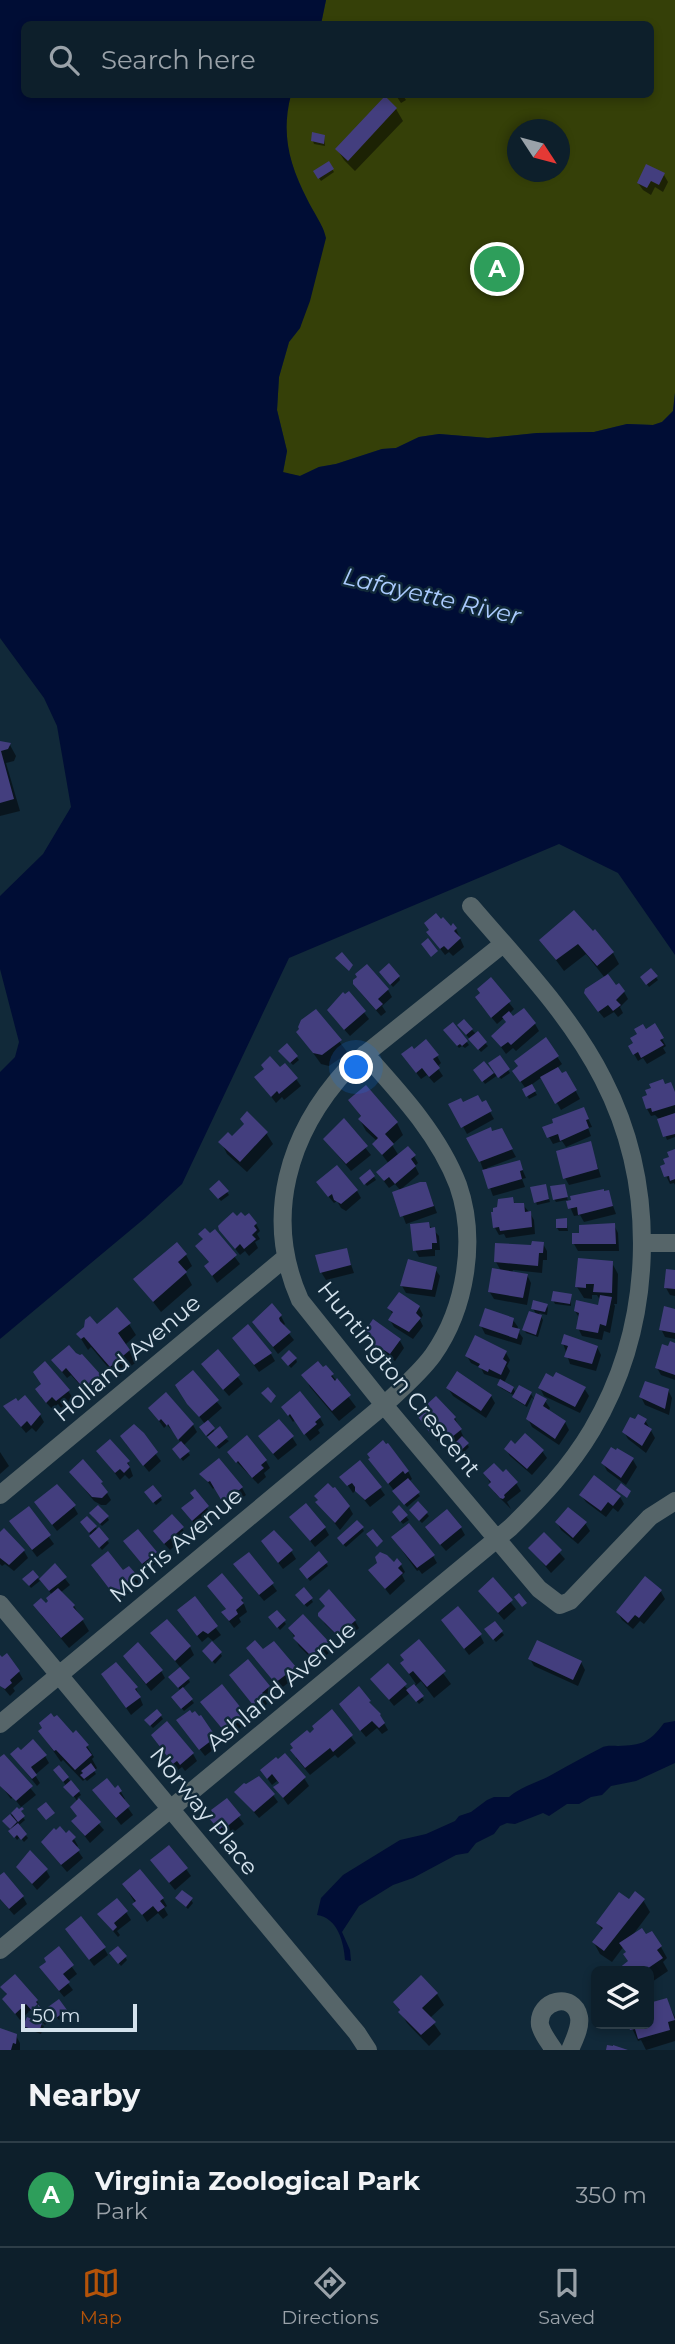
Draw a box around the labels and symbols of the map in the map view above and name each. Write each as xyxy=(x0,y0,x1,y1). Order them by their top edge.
north arrow xyxy=(507,119,570,182)
pin: A xyxy=(474,243,520,295)
water label: Lafayette River xyxy=(340,561,525,631)
your location xyxy=(339,1050,373,1084)
street label: Huntington Crescent xyxy=(312,1276,486,1482)
street label: Holland Avenue xyxy=(48,1288,206,1428)
street label: Morris Avenue xyxy=(104,1481,248,1609)
street label: Ashland Avenue xyxy=(200,1615,362,1757)
street label: Norway Place xyxy=(144,1741,264,1881)
scale bar xyxy=(21,2001,136,2033)

